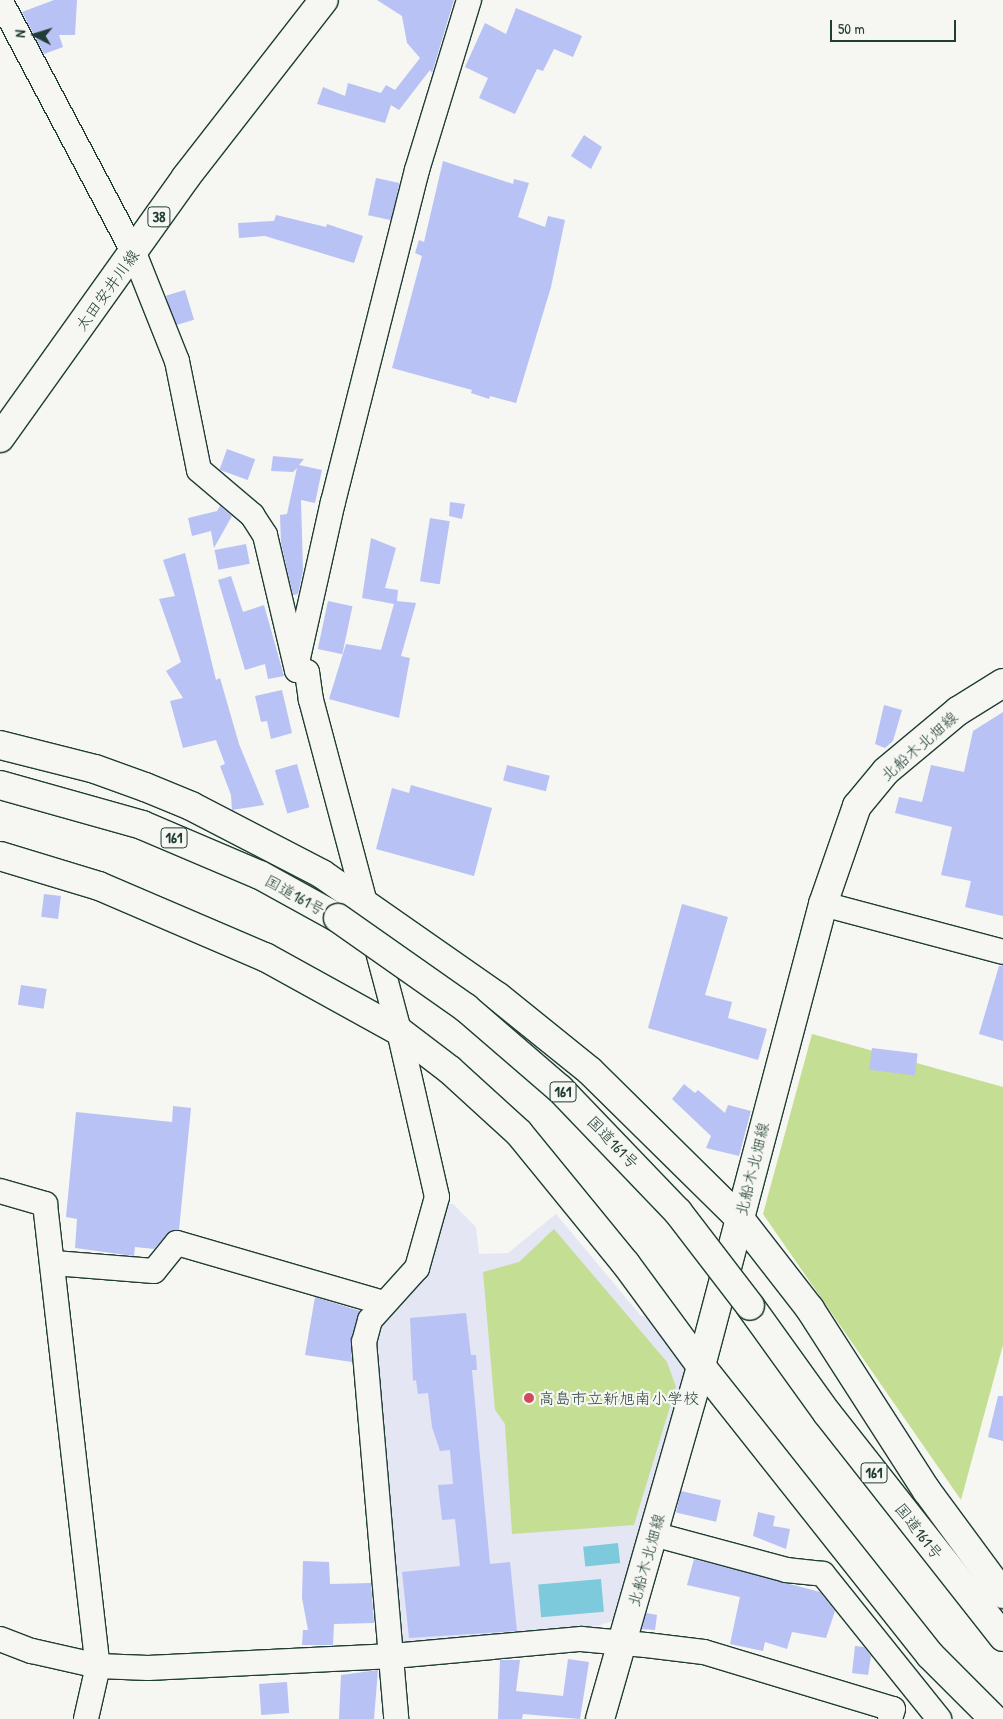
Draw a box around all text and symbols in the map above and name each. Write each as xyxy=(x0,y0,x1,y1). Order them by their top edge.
north arrow xyxy=(10,10,60,60)
scale bar xyxy=(833,10,959,42)
text: 50 m xyxy=(838,18,865,39)
text: N xyxy=(10,29,29,38)
road number: 38 xyxy=(146,204,172,230)
street label: 太田安井川線 xyxy=(71,246,143,334)
street label: 北船木北畑線 xyxy=(876,707,962,785)
road number: 161 xyxy=(160,826,188,850)
street label: 国道161号 xyxy=(261,871,329,919)
road number: 161 xyxy=(549,1080,577,1104)
street label: 国道161号 xyxy=(583,1112,643,1172)
street label: 北船木北畑線 xyxy=(731,1120,773,1218)
place label: 高島市立新旭南小学校 xyxy=(539,1388,699,1408)
marker: 高島市立新旭南小学校 xyxy=(523,1392,535,1404)
road number: 161 xyxy=(860,1460,888,1486)
street label: 国道161号 xyxy=(891,1499,947,1563)
street label: 北船木北畑線 xyxy=(624,1511,668,1609)

